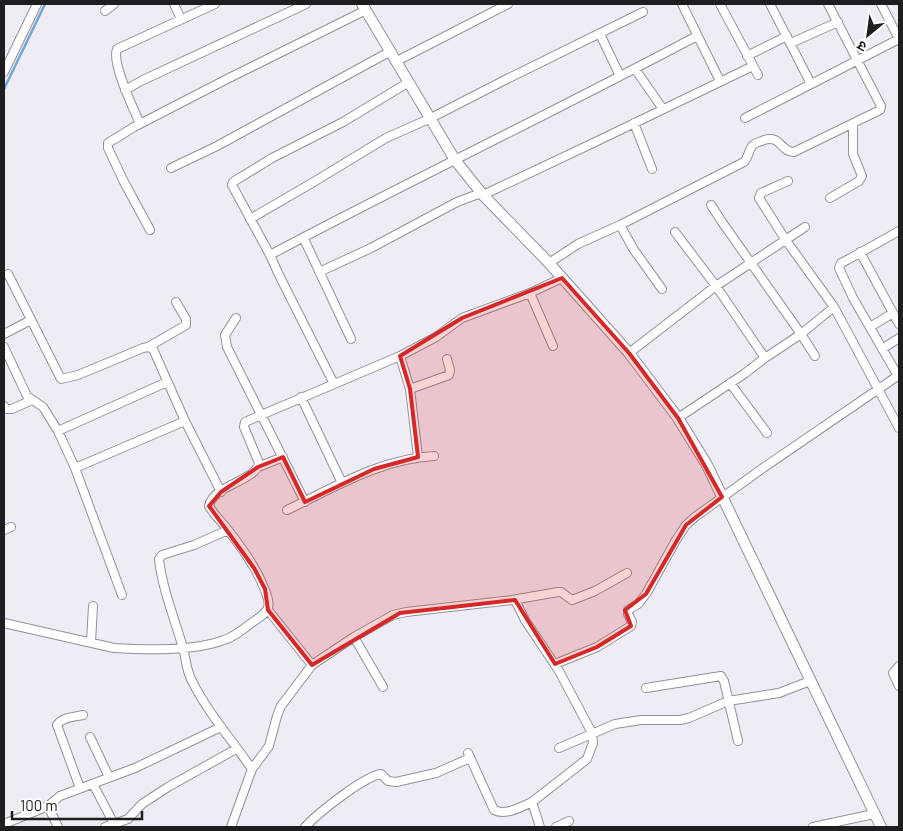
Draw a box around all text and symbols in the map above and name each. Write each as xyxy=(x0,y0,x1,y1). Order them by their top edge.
north arrow xyxy=(843,10,893,60)
text: उ xyxy=(853,37,869,56)
scale bar xyxy=(12,788,142,820)
text: 100 m xyxy=(20,796,58,814)

